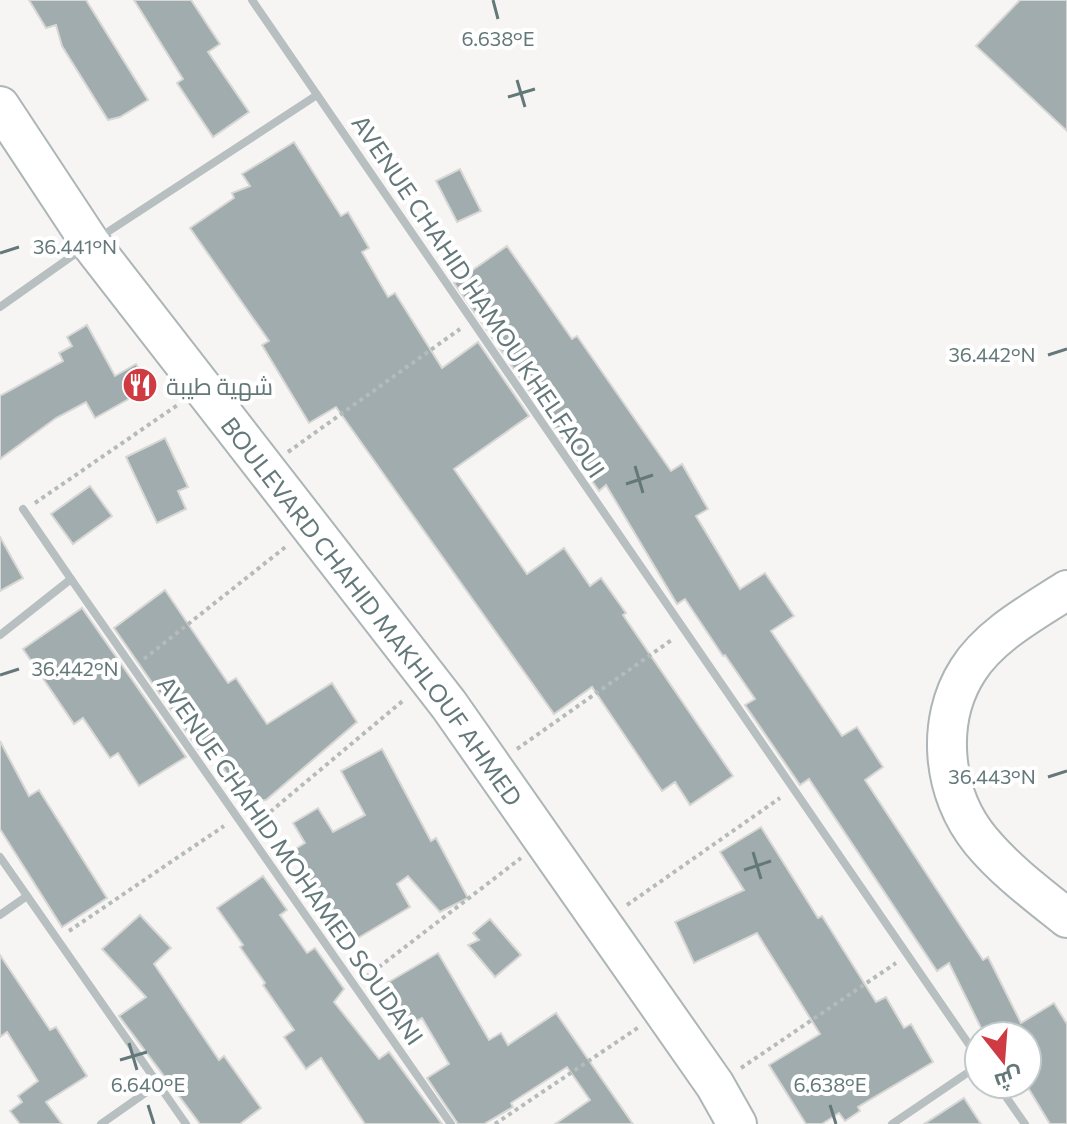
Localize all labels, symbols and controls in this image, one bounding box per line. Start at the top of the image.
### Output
text: 6.638°E [461,26,535,50]
street label: AVENUE CHAHID HAMOU KHELFAOUI [346,109,612,483]
text: 36.441°N [33,234,117,258]
text: 36.442°N [948,342,1036,366]
restaurant icon: شهية طيبة [121,366,159,404]
place label: شهية طيبة [166,371,273,401]
street label: BOULEVARD CHAHID MAKHLOUF AHMED [216,411,529,811]
text: 36.442°N [31,656,119,680]
street label: AVENUE CHAHID MOHAMED SOUDANI [152,670,430,1050]
text: 36.443°N [948,764,1036,788]
north arrow [963,1020,1043,1100]
text: ش [991,1062,1026,1097]
text: 6.640°E [111,1072,185,1096]
text: 6.638°E [793,1072,867,1096]

